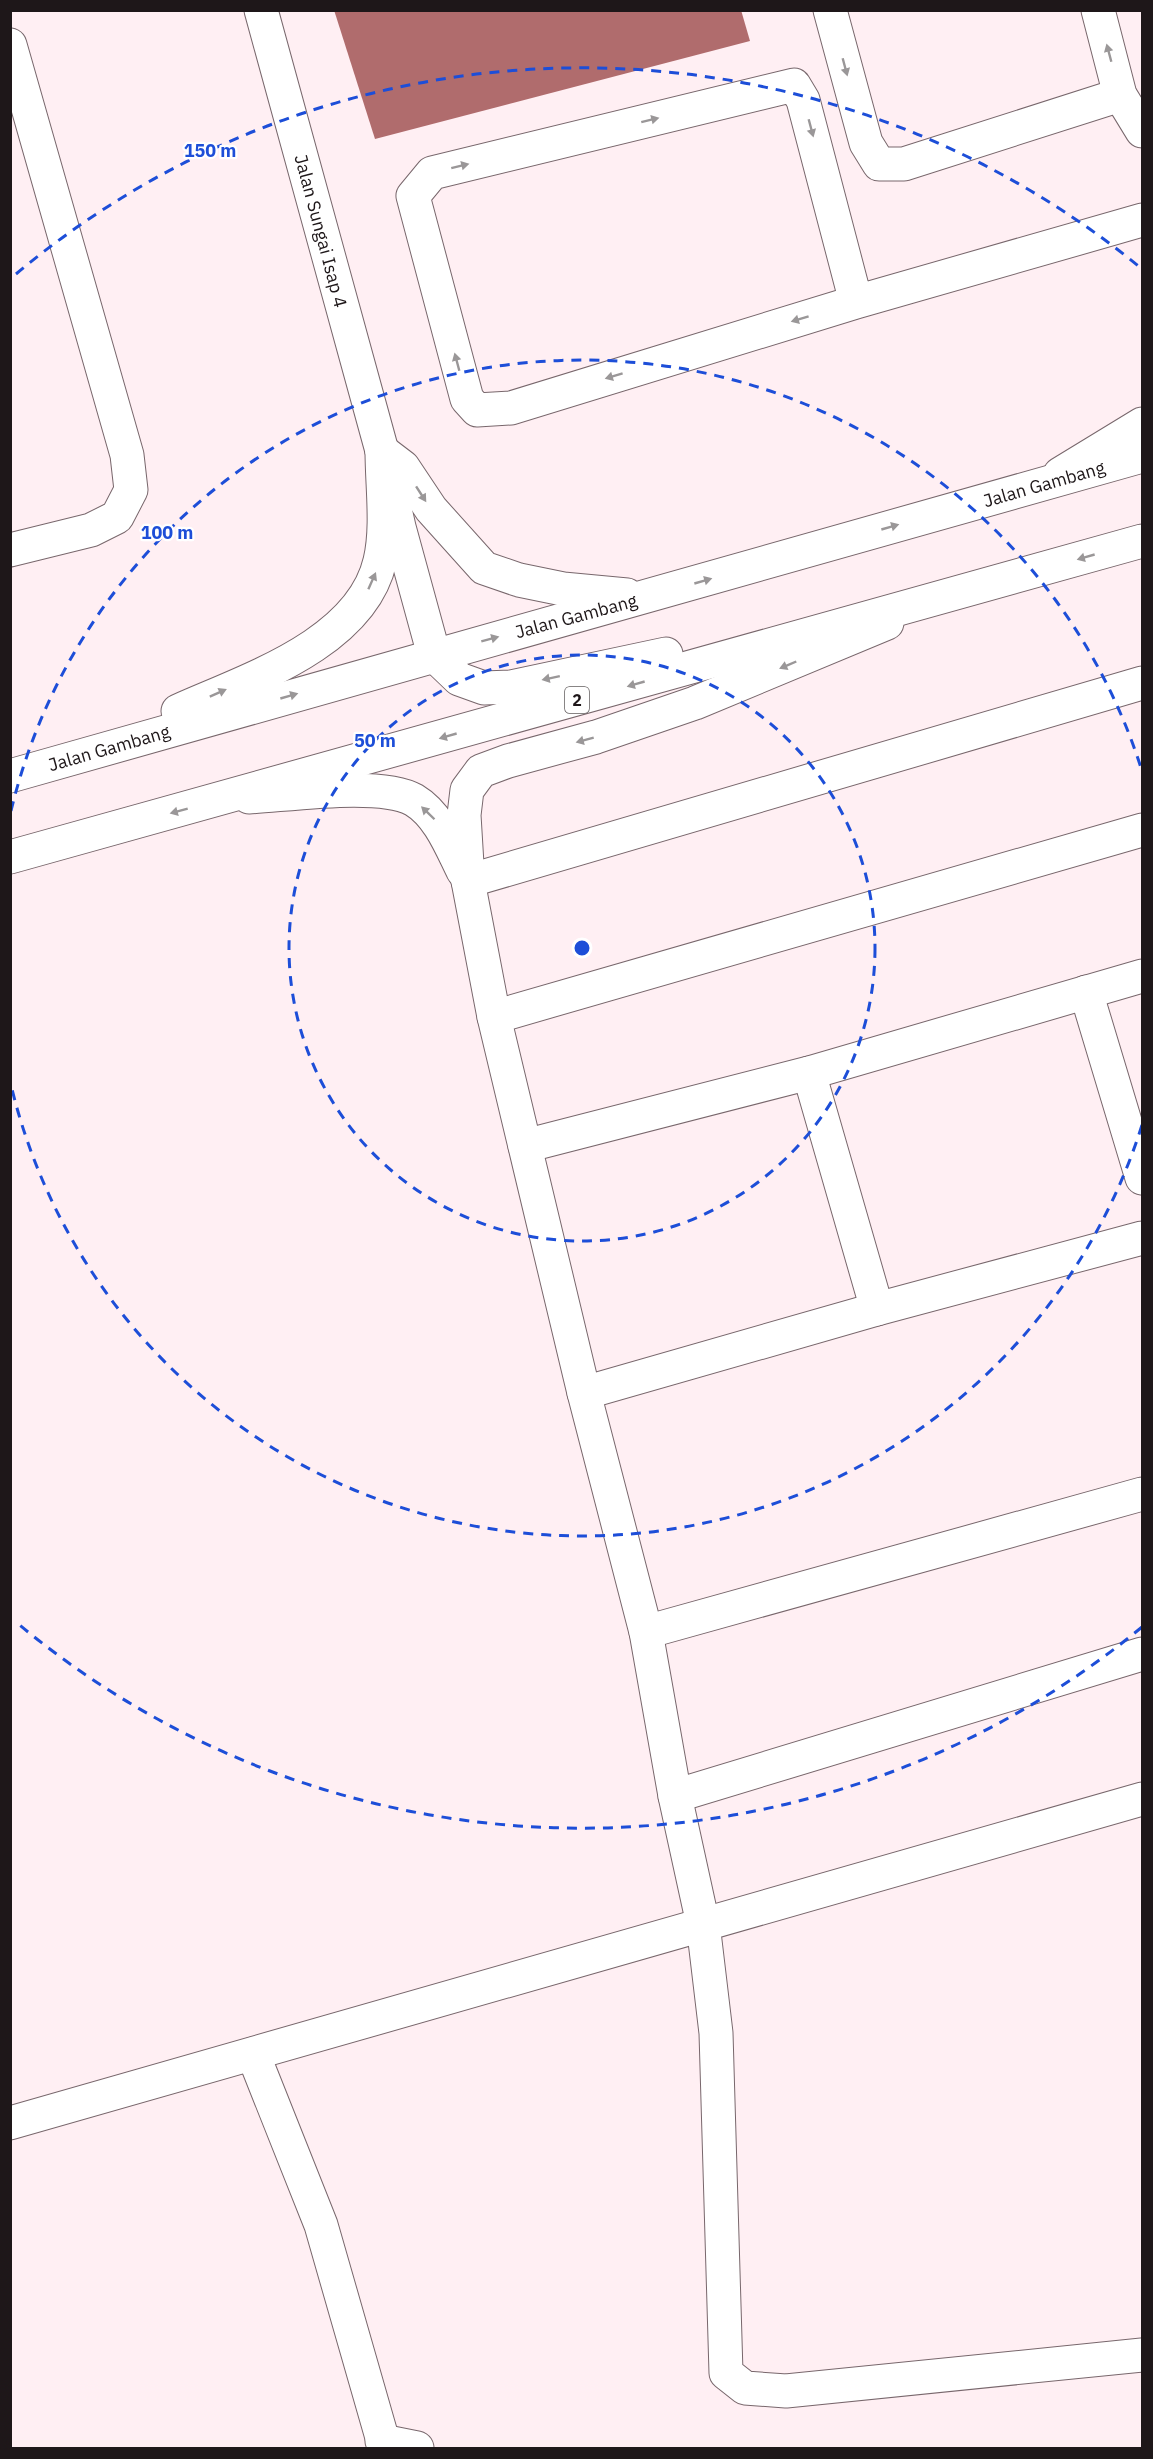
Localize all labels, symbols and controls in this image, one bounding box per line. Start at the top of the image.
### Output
one-way arrow [1104,44,1113,62]
one-way arrow [841,58,850,76]
one-way arrow [641,114,659,124]
one-way arrow [806,119,816,137]
text: 150 m [184,139,236,162]
street label: Jalan Sungai Isap 4 [290,152,353,310]
one-way arrow [451,161,470,170]
one-way arrow [791,315,809,324]
one-way arrow [451,353,461,371]
one-way arrow [605,372,623,382]
street label: Jalan Gambang [981,456,1108,512]
one-way arrow [415,485,426,502]
text: 100 m [141,521,193,544]
one-way arrow [881,522,899,532]
one-way arrow [1077,553,1095,563]
one-way arrow [367,571,377,589]
one-way arrow [694,575,712,585]
street label: Jalan Gambang [512,589,640,643]
one-way arrow [481,634,499,644]
one-way arrow [778,660,796,670]
one-way arrow [541,674,560,683]
one-way arrow [627,680,645,689]
road number: 2 [565,687,589,713]
one-way arrow [210,688,227,697]
one-way arrow [280,691,298,701]
street label: Jalan Gambang [46,720,173,776]
text: 50 m [354,729,396,752]
one-way arrow [439,732,457,741]
one-way arrow [576,736,594,745]
one-way arrow [170,807,188,816]
one-way arrow [421,807,435,821]
centre of rings [572,938,592,958]

